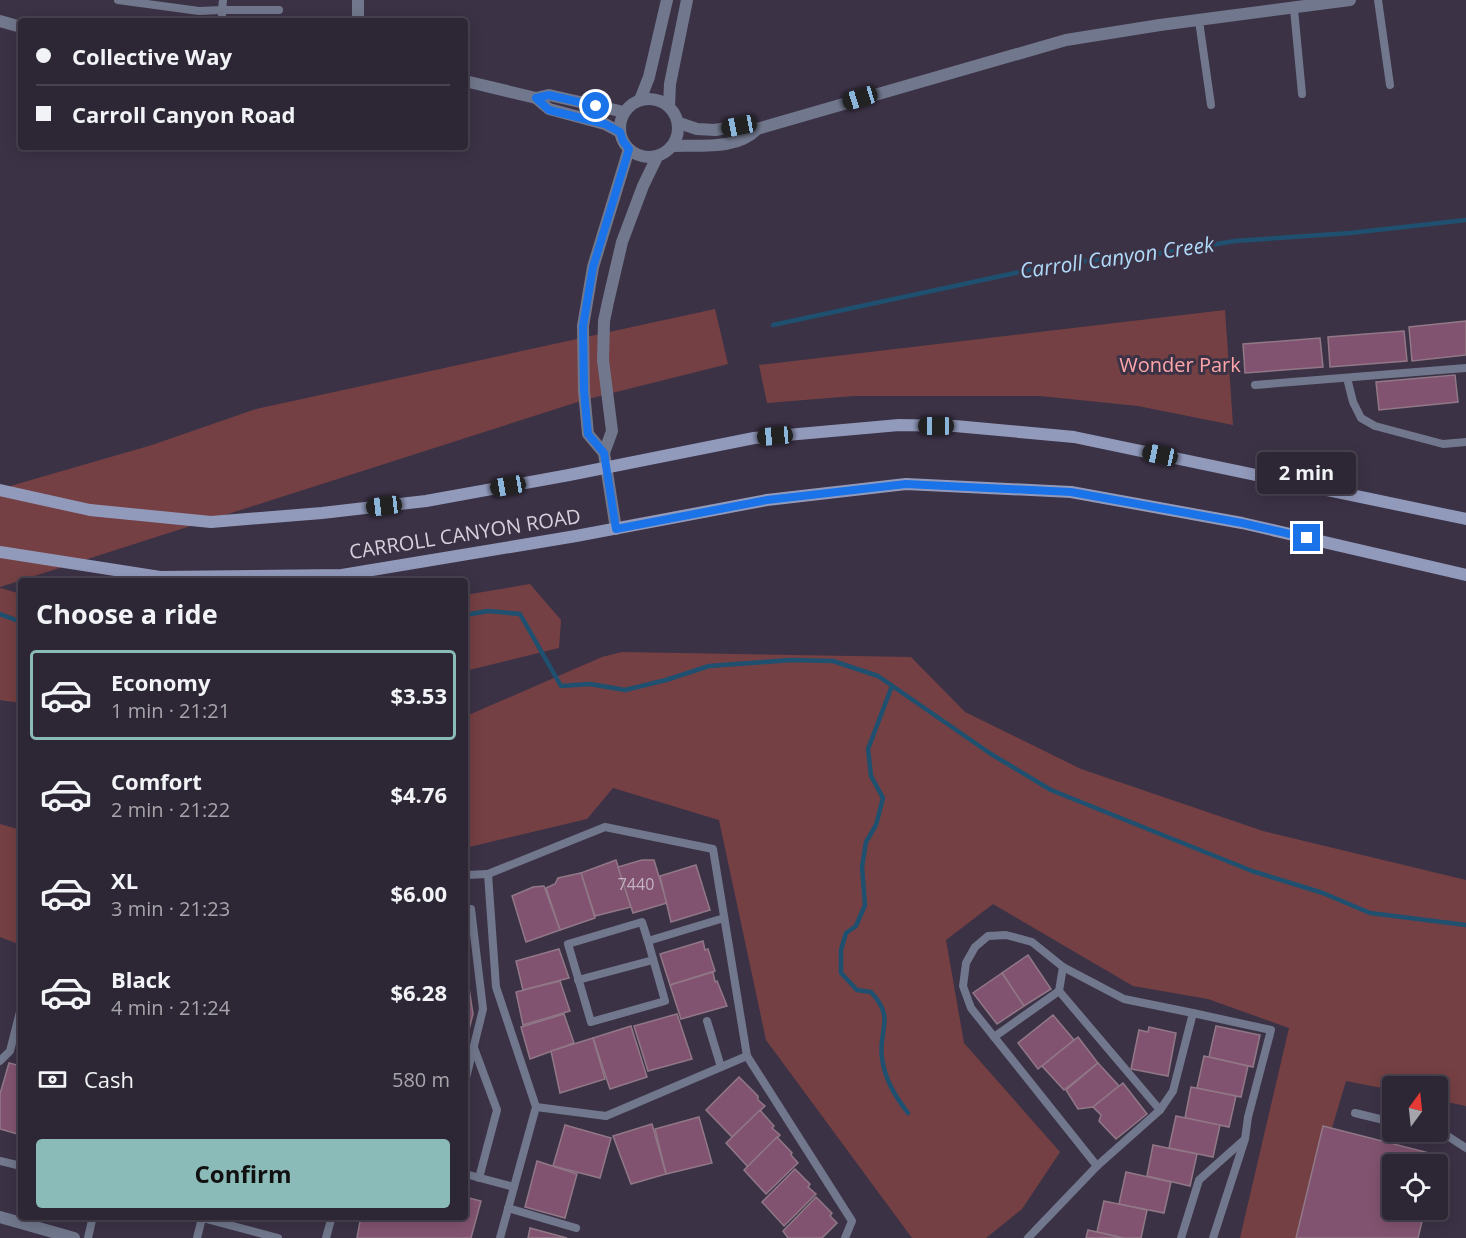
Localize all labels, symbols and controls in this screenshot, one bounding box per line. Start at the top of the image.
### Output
text: Collective Way [72,41,232,71]
car [840,84,880,112]
route start [582,92,609,119]
text: Carroll Canyon Road [72,99,295,129]
car [720,114,758,138]
water label: Carroll Canyon Creek [1018,229,1217,285]
park label: Wonder Park [1119,351,1241,378]
car [918,417,954,435]
car [756,425,794,447]
car [1141,442,1179,468]
callout: 2 min [1258,451,1356,493]
text: 2 min [1279,459,1334,486]
car [489,474,527,498]
car [365,495,403,517]
street label: CARROLL CANYON ROAD [347,502,583,565]
route end [1293,524,1320,551]
text: Choose a ride [36,595,218,632]
text: Economy [111,667,210,697]
icon: car [39,668,93,722]
text: $3.53 [390,680,447,710]
text: 1 min · 21:21 [111,697,230,724]
text: Comfort [111,766,202,796]
icon: car [39,767,93,821]
text: $4.76 [390,779,447,809]
text: 2 min · 21:22 [111,796,230,823]
text: XL [111,865,138,895]
icon: car [39,866,93,920]
house number: 7440 [618,873,654,895]
text: $6.00 [390,878,447,908]
text: 3 min · 21:23 [111,895,230,922]
text: Black [111,964,171,994]
icon: car [39,965,93,1019]
text: $6.28 [390,977,447,1007]
text: 4 min · 21:24 [111,994,230,1021]
icon: cash [36,1063,69,1096]
text: Cash [84,1064,134,1094]
text: 580 m [392,1066,450,1093]
north arrow [1382,1076,1448,1142]
map controls [1382,1076,1448,1220]
button: Confirm [36,1139,450,1208]
button: locate [1382,1154,1448,1220]

